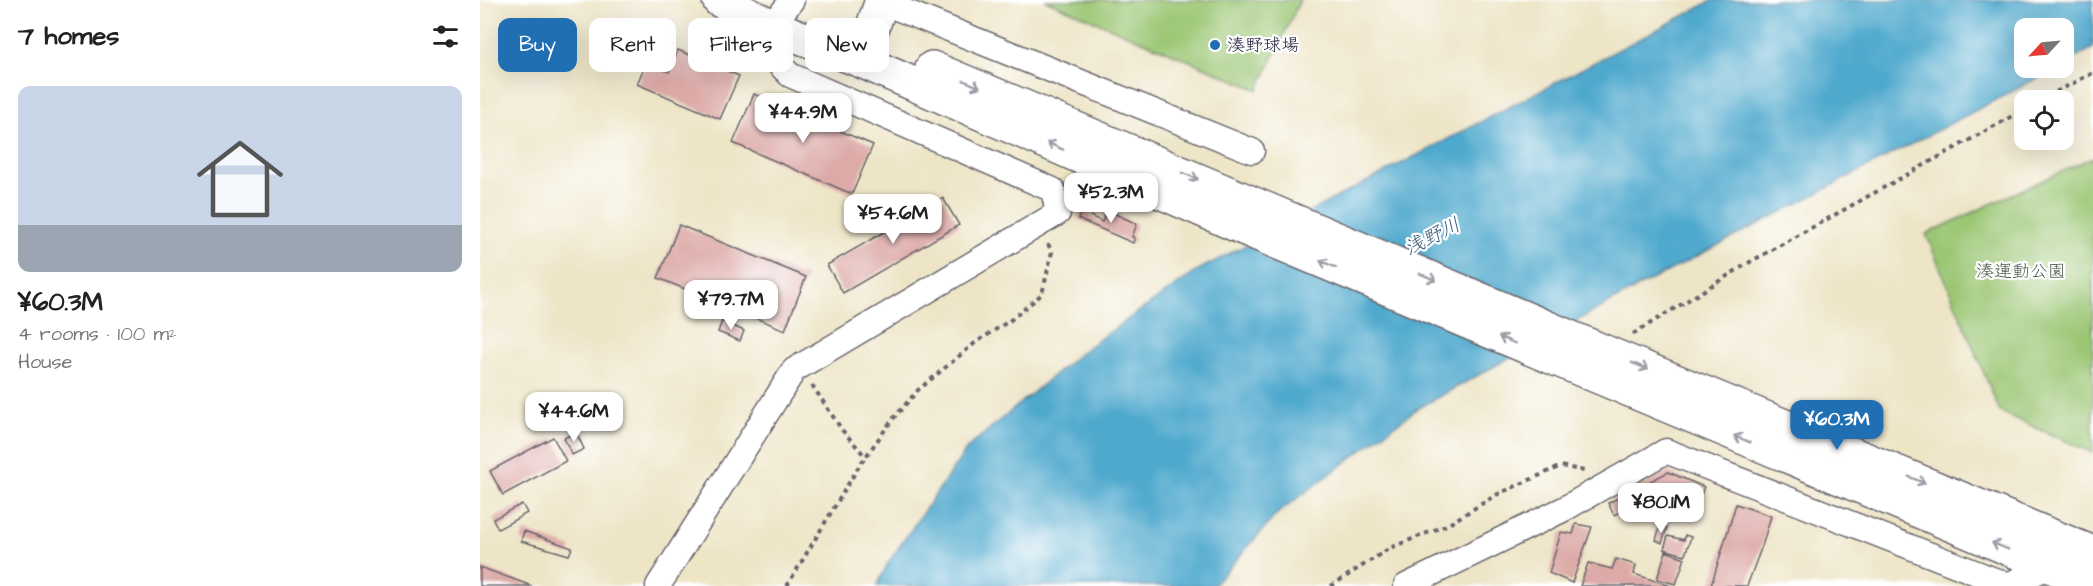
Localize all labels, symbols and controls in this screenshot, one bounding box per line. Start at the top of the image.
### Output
text: 7 homes [18,18,119,54]
chip: Buy [498,18,577,72]
chip: Rent [589,18,676,72]
chip: Filters [688,18,793,72]
chip: New [805,18,889,72]
north arrow [2014,18,2074,78]
map controls [2014,18,2074,150]
icon: filters [429,20,462,53]
place label: 湊野球場 [1227,33,1299,58]
marker: 湊野球場 [1208,38,1222,52]
one-way arrow [962,79,980,90]
button: locate [2014,90,2074,150]
pin: ¥44.9M [754,93,852,144]
text: ¥44.9M [769,98,837,126]
icon: home [186,125,294,233]
one-way arrow [1046,140,1064,151]
one-way arrow [1181,172,1199,183]
pin: ¥52.3M [1062,173,1160,224]
text: ¥52.3M [1078,178,1144,206]
pin: ¥54.6M [844,194,942,245]
text: ¥54.6M [858,199,928,227]
water label: 浅野川 [1399,211,1466,263]
one-way arrow [1319,258,1337,269]
park label: 湊運動公園 [1976,259,2066,284]
one-way arrow [1418,272,1436,283]
pin: ¥79.7M [682,280,780,331]
text: ¥60.3M [18,284,103,320]
text: ¥79.7M [698,285,764,313]
text: 4 rooms · 100 m² [18,320,176,348]
one-way arrow [1499,334,1517,346]
text: House [18,348,72,376]
one-way arrow [1630,361,1648,372]
pin: ¥44.6M [525,392,623,443]
text: ¥44.6M [539,397,609,425]
pin: ¥60.3M [1788,400,1886,451]
text: ¥60.3M [1804,405,1870,433]
one-way arrow [1734,433,1752,444]
one-way arrow [1907,475,1926,486]
pin: ¥80.1M [1612,483,1710,534]
text: ¥80.1M [1632,488,1690,516]
one-way arrow [1991,540,2010,551]

